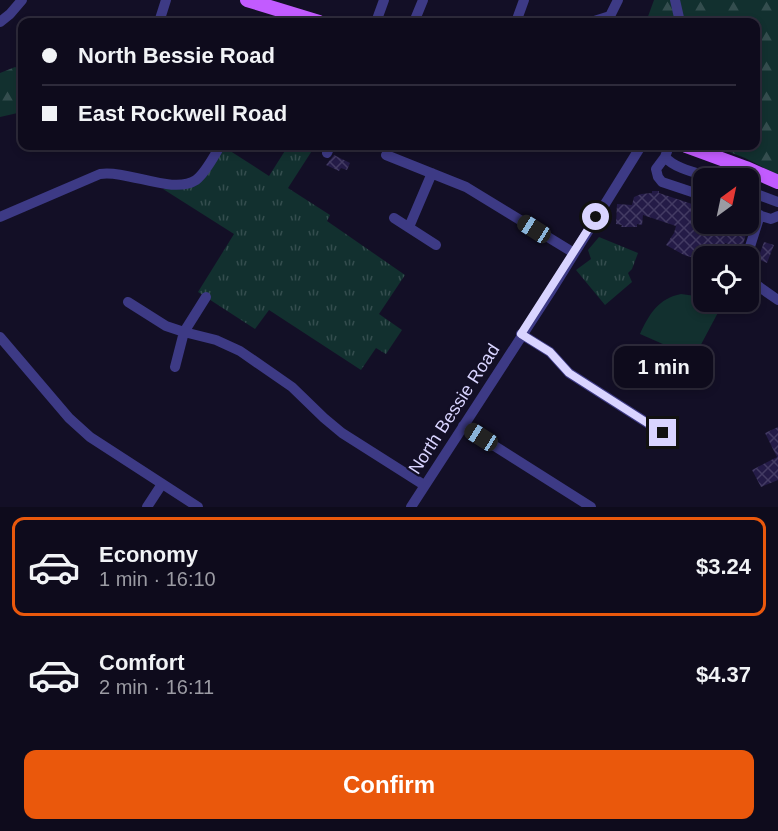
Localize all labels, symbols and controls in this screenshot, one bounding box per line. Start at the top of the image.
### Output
text: North Bessie Road [78,43,275,68]
text: East Rockwell Road [78,101,287,126]
north arrow [693,168,759,234]
map controls [693,168,759,312]
route start [582,203,609,230]
car [514,212,554,246]
button: locate [693,246,759,312]
street label: North Bessie Road [404,340,504,478]
callout: 1 min [614,346,712,388]
text: 1 min [637,356,690,378]
route end [649,419,676,446]
car [461,420,501,454]
icon: car [27,540,81,594]
text: Economy [99,542,198,567]
text: $3.24 [696,554,751,579]
text: 1 min · 16:10 [99,568,216,590]
icon: car [27,648,81,702]
text: Comfort [99,650,185,675]
text: $4.37 [696,662,751,687]
text: 2 min · 16:11 [99,676,214,698]
button: Confirm [24,750,754,819]

